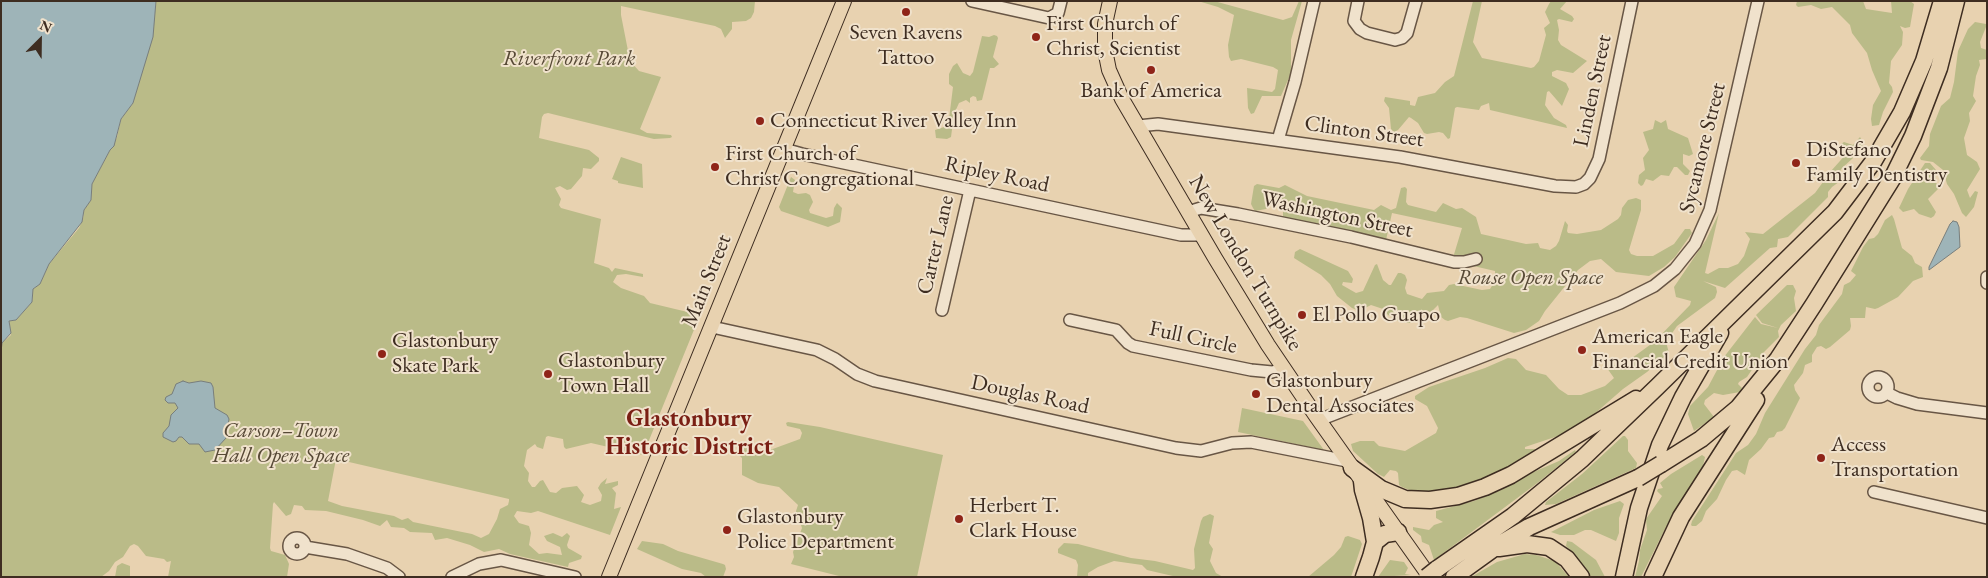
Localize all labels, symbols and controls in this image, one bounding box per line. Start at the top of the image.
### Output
marker: Seven Ravens Tattoo [900,6,912,18]
place label: First Church of Christ, Scientist [1046,11,1180,62]
north arrow [15,15,65,65]
text: N [37,16,55,37]
place label: Seven Ravens Tattoo [850,20,962,72]
marker: First Church of Christ, Scientist [1030,31,1042,43]
street label: Linden Street [1568,33,1618,149]
park label: Riverfront Park [503,46,635,72]
marker: Bank of America [1145,64,1157,76]
place label: Bank of America [1080,78,1222,104]
street label: Sycamore Street [1674,80,1732,216]
place label: Connecticut River Valley Inn [770,108,1017,134]
street label: Clinton Street [1303,111,1425,153]
marker: Connecticut River Valley Inn [754,115,766,127]
place label: DiStefano Family Dentistry [1806,137,1947,188]
place label: First Church of Christ Congregational [725,141,914,192]
street label: Ripley Road [942,151,1052,199]
marker: DiStefano Family Dentistry [1790,157,1802,169]
marker: First Church of Christ Congregational [709,161,721,173]
street label: New London Turnpike [1182,171,1308,355]
street label: Washington Street [1259,186,1415,244]
street label: Carter Lane [912,193,960,297]
street label: Main Street [676,231,738,331]
park label: Rouse Open Space [1457,265,1603,291]
place label: El Pollo Guapo [1312,302,1440,328]
marker: El Pollo Guapo [1296,309,1308,321]
street label: Full Circle [1147,316,1239,360]
place label: American Eagle Financial Credit Union [1592,324,1788,376]
place label: Glastonbury Skate Park [392,328,499,380]
marker: American Eagle Financial Credit Union [1576,344,1588,356]
marker: Glastonbury Skate Park [376,348,388,360]
place label: Glastonbury Town Hall [558,348,665,400]
marker: Glastonbury Town Hall [542,368,554,380]
place label: Glastonbury Dental Associates [1266,368,1414,420]
street label: Douglas Road [968,370,1092,420]
marker: Glastonbury Dental Associates [1250,388,1262,400]
district label: Glastonbury Historic District [605,405,773,461]
park label: Carson–Town Hall Open Space [213,418,349,470]
place label: Access Transportation [1831,432,1959,484]
marker: Access Transportation [1815,452,1827,464]
place label: Herbert T. Clark House [969,493,1077,544]
place label: Glastonbury Police Department [737,504,894,556]
marker: Herbert T. Clark House [953,513,965,525]
marker: Glastonbury Police Department [721,524,733,536]

